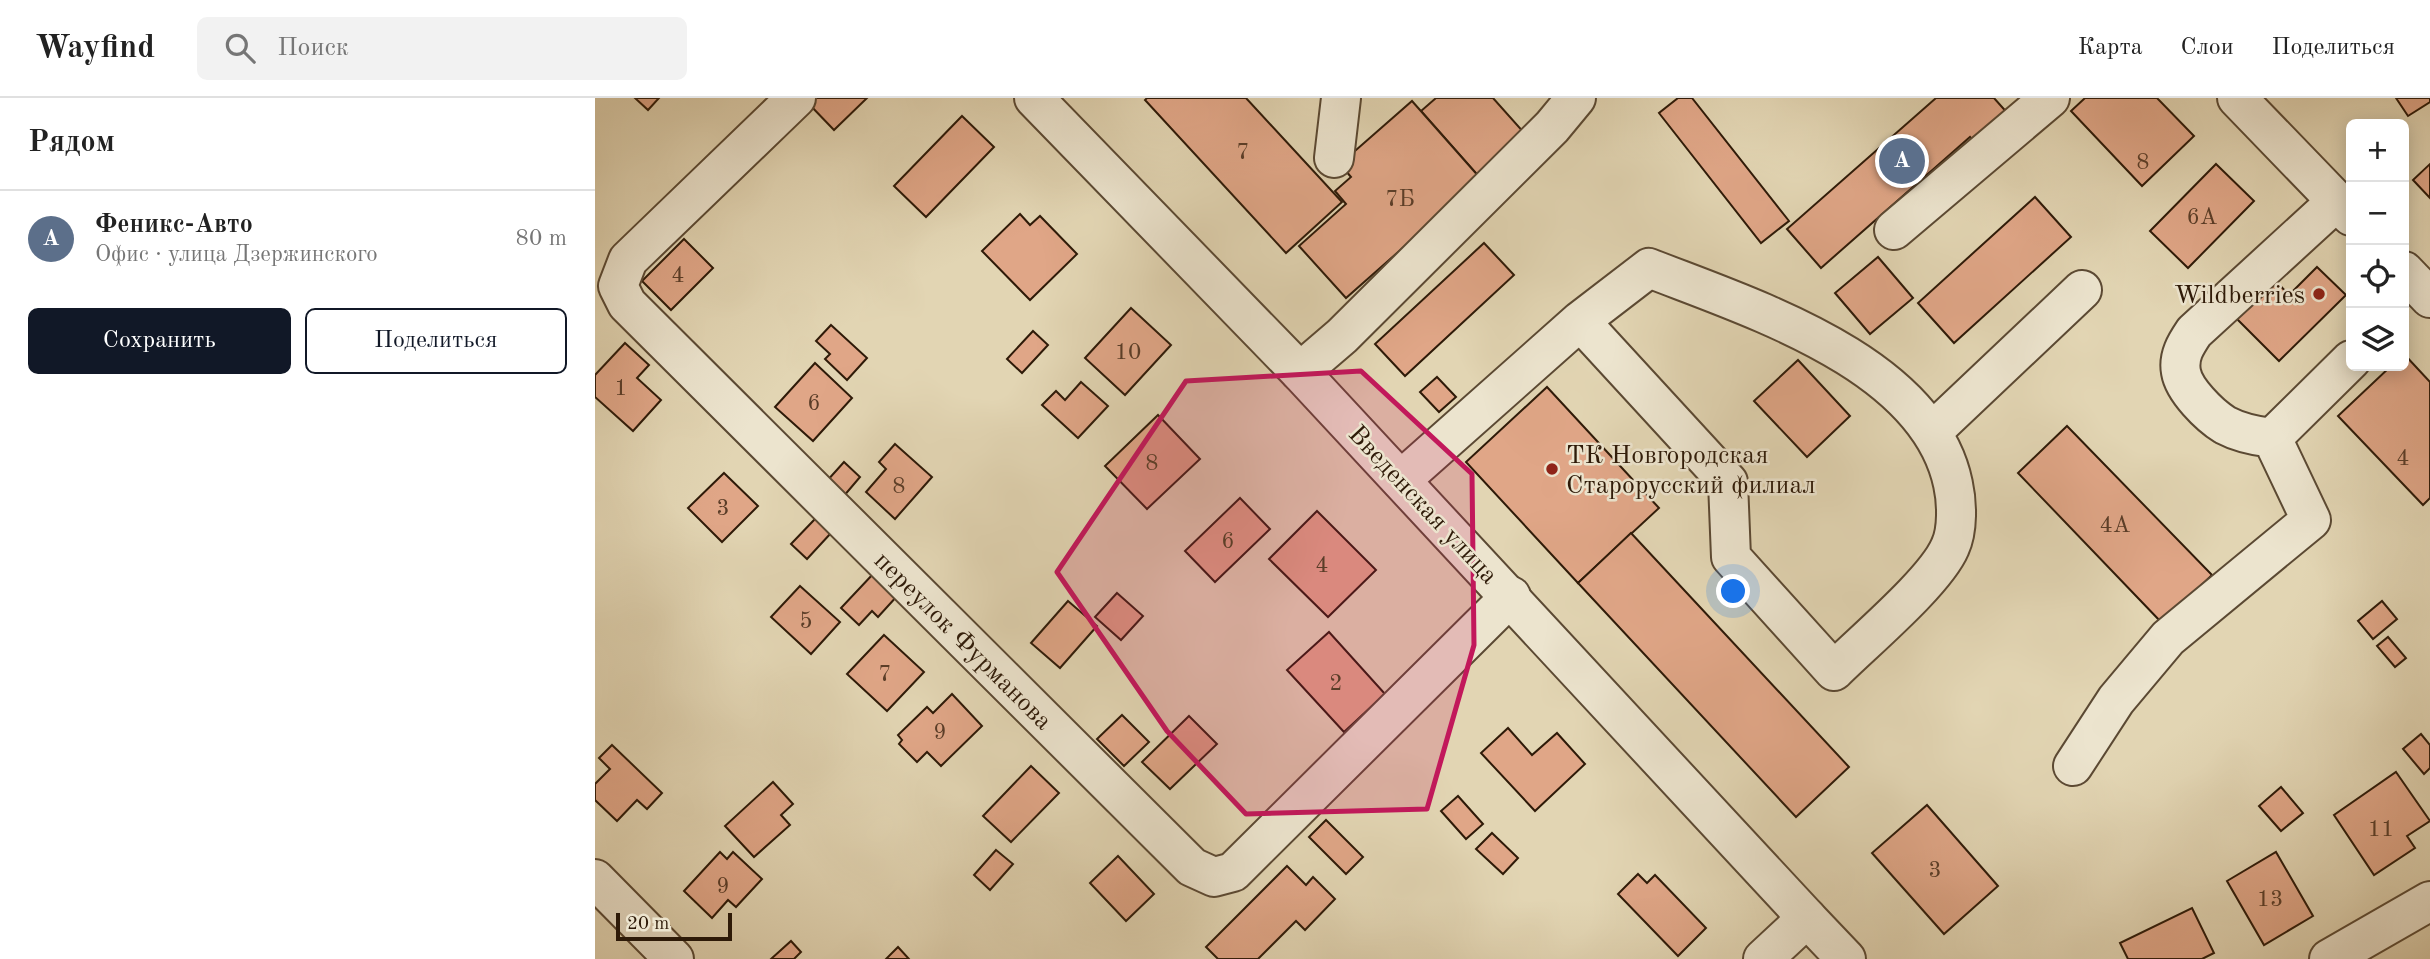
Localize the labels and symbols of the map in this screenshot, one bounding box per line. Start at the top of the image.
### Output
pin: A [1879,135,1925,187]
house number: 7 [1236,141,1250,164]
house number: 8 [2136,151,2150,174]
house number: 7Б [1385,188,1415,211]
house number: 6А [2187,206,2218,229]
house number: 4 [671,264,685,287]
place label: Wildberries [2174,283,2305,309]
marker: Wildberries [2311,286,2327,302]
house number: 10 [1115,341,1141,364]
house number: 1 [614,377,628,400]
house number: 6 [807,392,821,415]
street label: Введенская улица [1343,421,1502,590]
place label: ТК Новгородская Старорусский филиал [1566,443,1816,499]
house number: 4 [2396,447,2410,470]
house number: 8 [1145,452,1159,475]
marker: ТК Новгородская Старорусский филиал [1544,461,1560,477]
house number: 8 [892,475,906,498]
house number: 3 [716,497,730,520]
house number: 4А [2100,514,2131,537]
house number: 6 [1221,530,1235,553]
street label: переулок Фурманова [869,547,1057,735]
house number: 4 [1315,554,1329,577]
your location [1716,574,1750,608]
house number: 5 [799,610,813,633]
house number: 7 [878,663,892,686]
house number: 2 [1329,672,1343,695]
house number: 9 [933,721,947,744]
house number: 11 [2368,818,2394,841]
house number: 3 [1928,859,1942,882]
house number: 9 [716,875,730,898]
house number: 13 [2257,888,2283,911]
scale bar [616,910,731,942]

